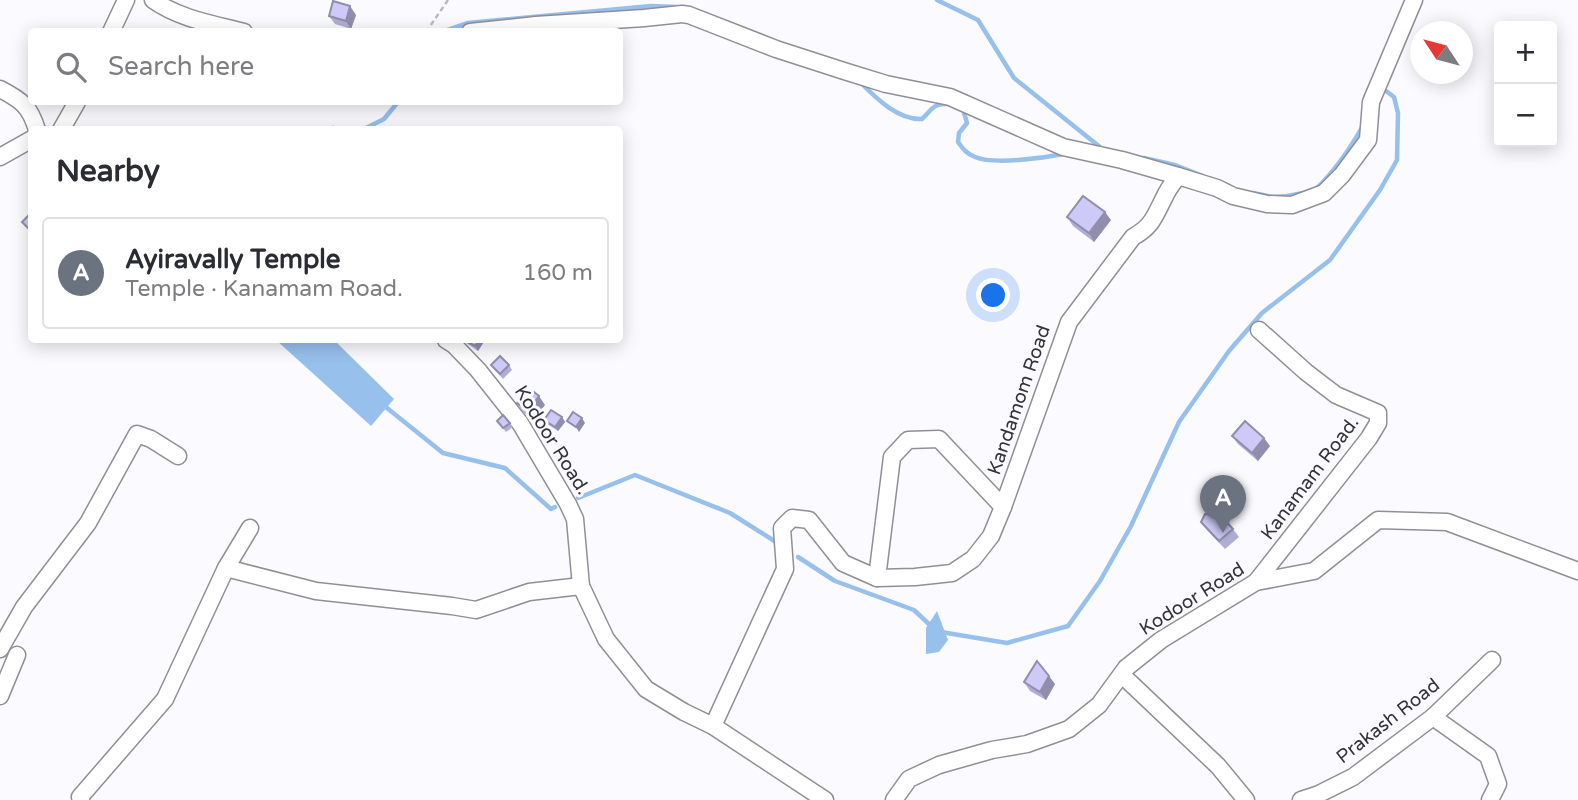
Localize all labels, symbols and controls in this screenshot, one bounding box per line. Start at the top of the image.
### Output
north arrow [1410,21,1473,84]
map controls [1494,21,1557,147]
button: + [1494,21,1557,84]
search box [28,28,623,105]
icon: search [52,48,90,86]
text: Search here [108,51,254,82]
button: − [1494,84,1557,147]
text: Nearby [56,153,160,190]
text: Ayiravally Temple [125,244,341,275]
text: A [72,259,90,287]
text: 160 m [523,259,593,287]
text: Temple · Kanamam Road. [125,275,403,303]
your location [976,278,1010,312]
street label: Kandamom Road [983,322,1055,478]
street label: Kodoor Road. [510,381,594,499]
street label: Kanamam Road. [1256,412,1364,544]
pin: A [1200,475,1246,533]
street label: Kodoor Road [1136,558,1248,640]
street label: Prakash Road [1332,674,1444,768]

